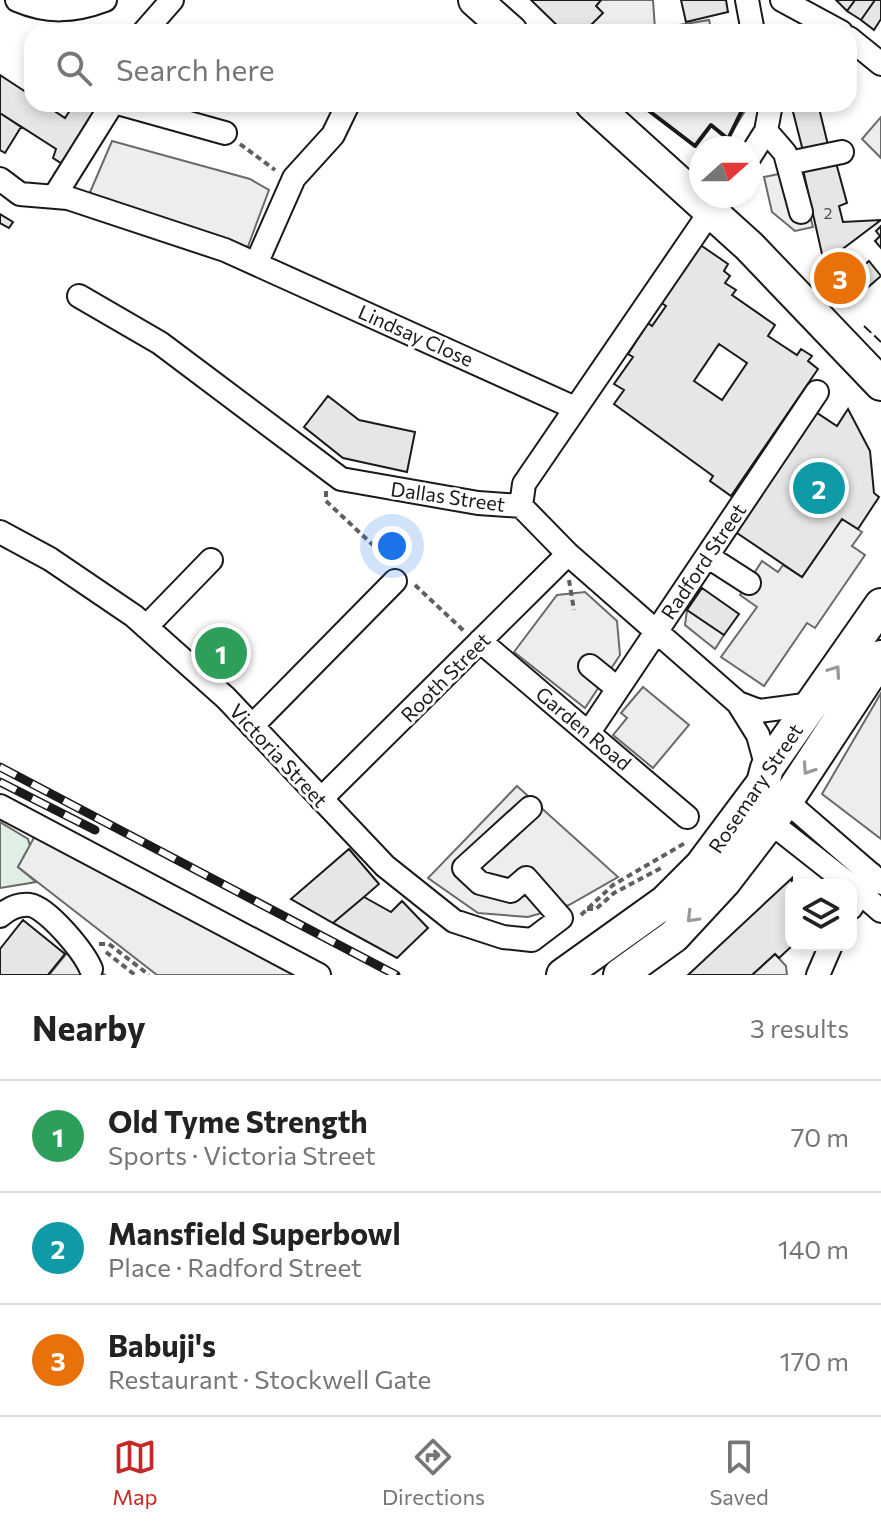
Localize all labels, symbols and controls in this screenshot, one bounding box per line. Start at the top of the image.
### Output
search box [24,24,857,112]
icon: search [52,46,96,90]
text: Search here [116,50,275,87]
north arrow [689,136,761,208]
house number: 2 [824,203,833,222]
pin: 3 [814,248,866,308]
street label: Lindsay Close [355,299,477,371]
pin: 2 [793,458,845,518]
street label: Dallas Street [389,476,507,516]
street label: Radford Street [656,499,750,623]
your location [372,526,412,566]
pin: 1 [195,623,247,683]
street label: Rooth Street [395,627,495,727]
one-way arrow [825,666,840,680]
street label: Garden Road [532,681,636,775]
street label: Victoria Street [225,698,333,812]
street label: Rosemary Street [703,719,807,857]
one-way arrow [802,761,817,775]
map controls [785,879,857,951]
button: layers [785,879,857,951]
one-way arrow [687,908,701,922]
text: Nearby [32,1006,146,1048]
text: 3 results [750,1012,849,1043]
text: Old Tyme Strength [108,1102,368,1139]
text: 1 [52,1121,64,1152]
text: 70 m [791,1121,849,1152]
text: Sports · Victoria Street [108,1139,376,1170]
text: Mansfield Superbowl [108,1214,401,1251]
text: 2 [51,1233,65,1264]
text: 140 m [778,1233,849,1264]
text: Place · Radford Street [108,1251,362,1282]
text: Babuji's [108,1326,216,1363]
text: 3 [50,1345,66,1376]
text: 170 m [780,1345,849,1376]
text: Restaurant · Stockwell Gate [108,1363,431,1394]
tab: Map [112,1435,158,1510]
tab: Directions [382,1435,485,1510]
tab: Saved [709,1435,769,1510]

